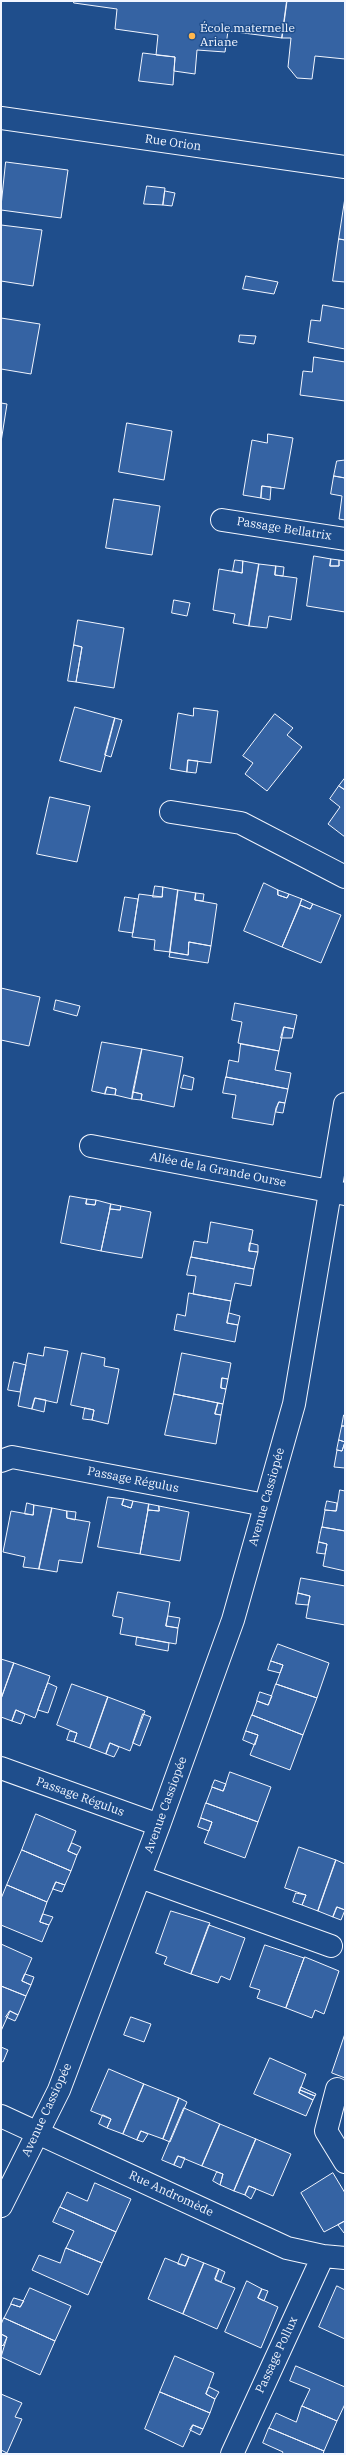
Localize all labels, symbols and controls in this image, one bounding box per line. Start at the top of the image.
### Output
place label: École maternelle Ariane [200,22,295,50]
marker: École maternelle Ariane [187,31,197,41]
street label: Rue Orion [144,132,202,154]
street label: Passage Bellatrix [236,514,332,544]
street label: Allée de la Grande Ourse [149,1150,287,1190]
street label: Avenue Cassiopée [246,1446,288,1548]
street label: Passage Régulus [86,1464,180,1496]
street label: Avenue Cassiopée [142,1755,190,1855]
street label: Passage Régulus [34,1774,126,1820]
street label: Avenue Cassiopée [19,2061,75,2159]
street label: Rue Andromède [126,2168,216,2220]
street label: Passage Pollux [253,2314,301,2396]

